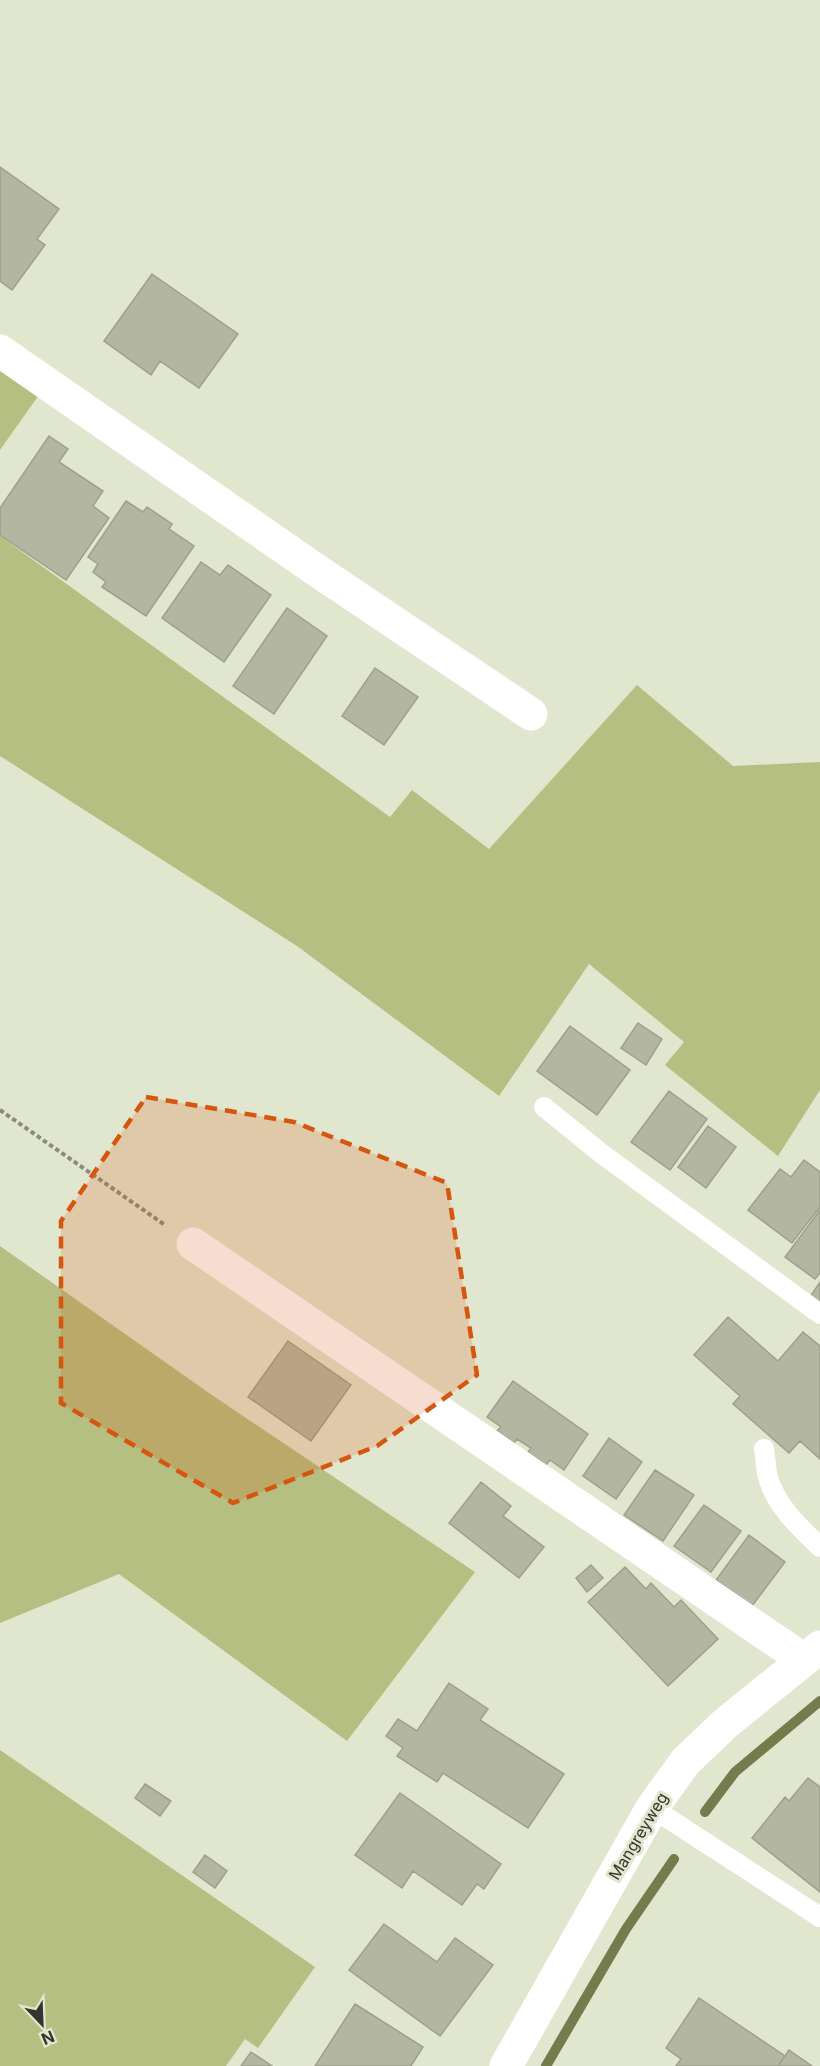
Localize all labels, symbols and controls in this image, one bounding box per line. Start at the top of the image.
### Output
street label: Mangreyweg [604,1789,672,1883]
north arrow [12,1994,72,2054]
text: N [38,2026,57,2049]

